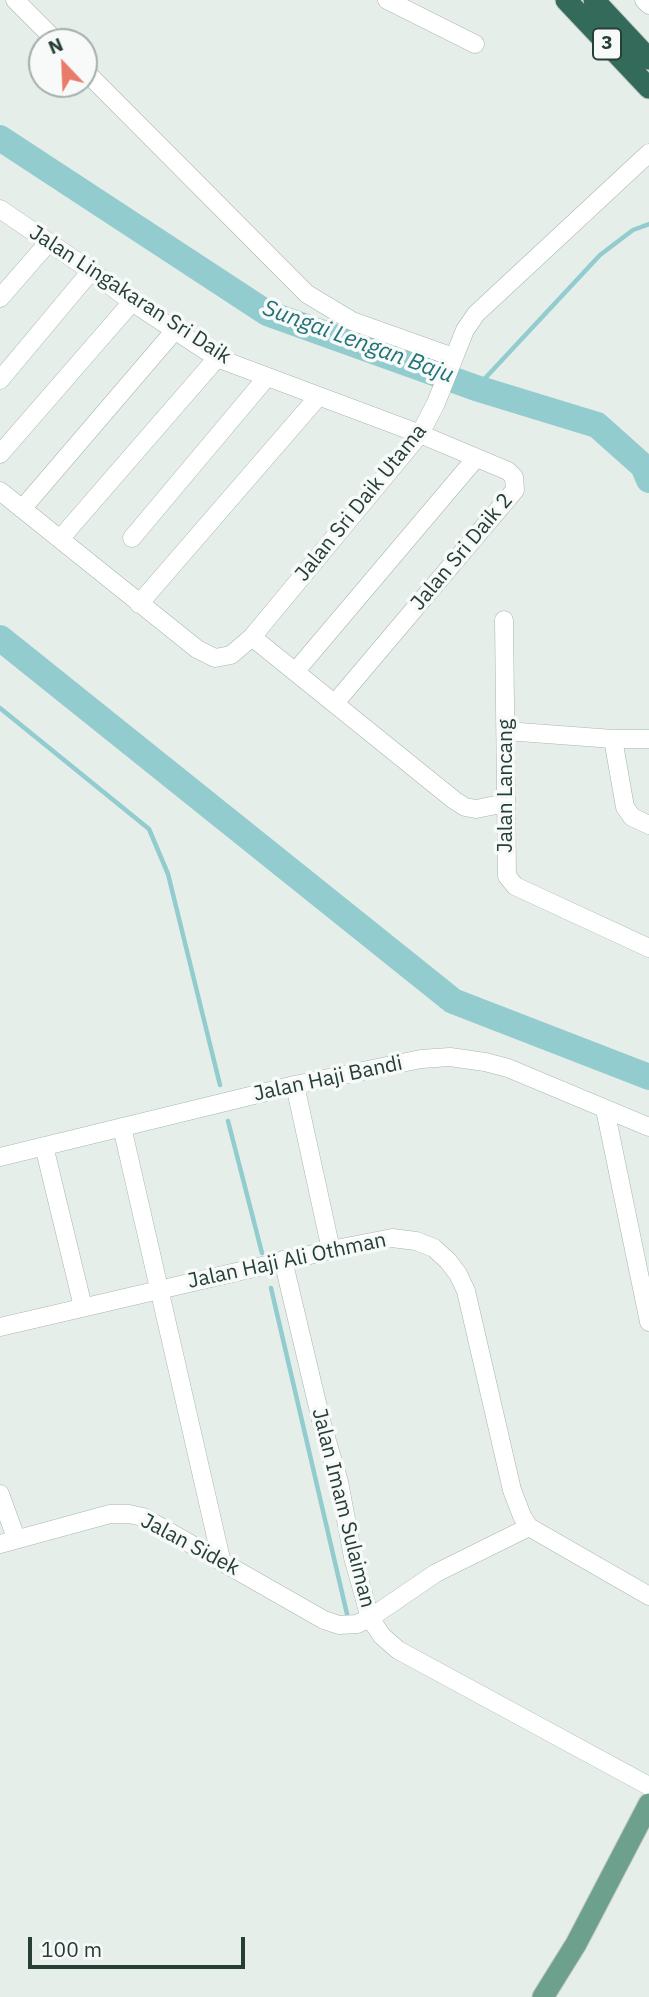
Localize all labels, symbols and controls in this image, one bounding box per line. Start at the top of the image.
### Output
north arrow [28,28,98,98]
road number: 3 [593,28,621,60]
text: N [45,32,67,59]
street label: Jalan Lingakaran Sri Daik [24,220,236,370]
water label: Sungai Lengan Baju [259,295,457,389]
street label: Jalan Sri Daik Utama [290,419,432,587]
street label: Jalan Sri Daik 2 [406,488,518,616]
street label: Jalan Lancang [493,719,519,853]
street label: Jalan Haji Bandi [251,1051,405,1107]
street label: Jalan Haji Ali Othman [185,1228,389,1294]
street label: Jalan Imam Sulaiman [306,1406,380,1610]
street label: Jalan Sidek [136,1509,244,1581]
scale bar [32,1924,248,1968]
text: 100 m [41,1935,102,1963]

